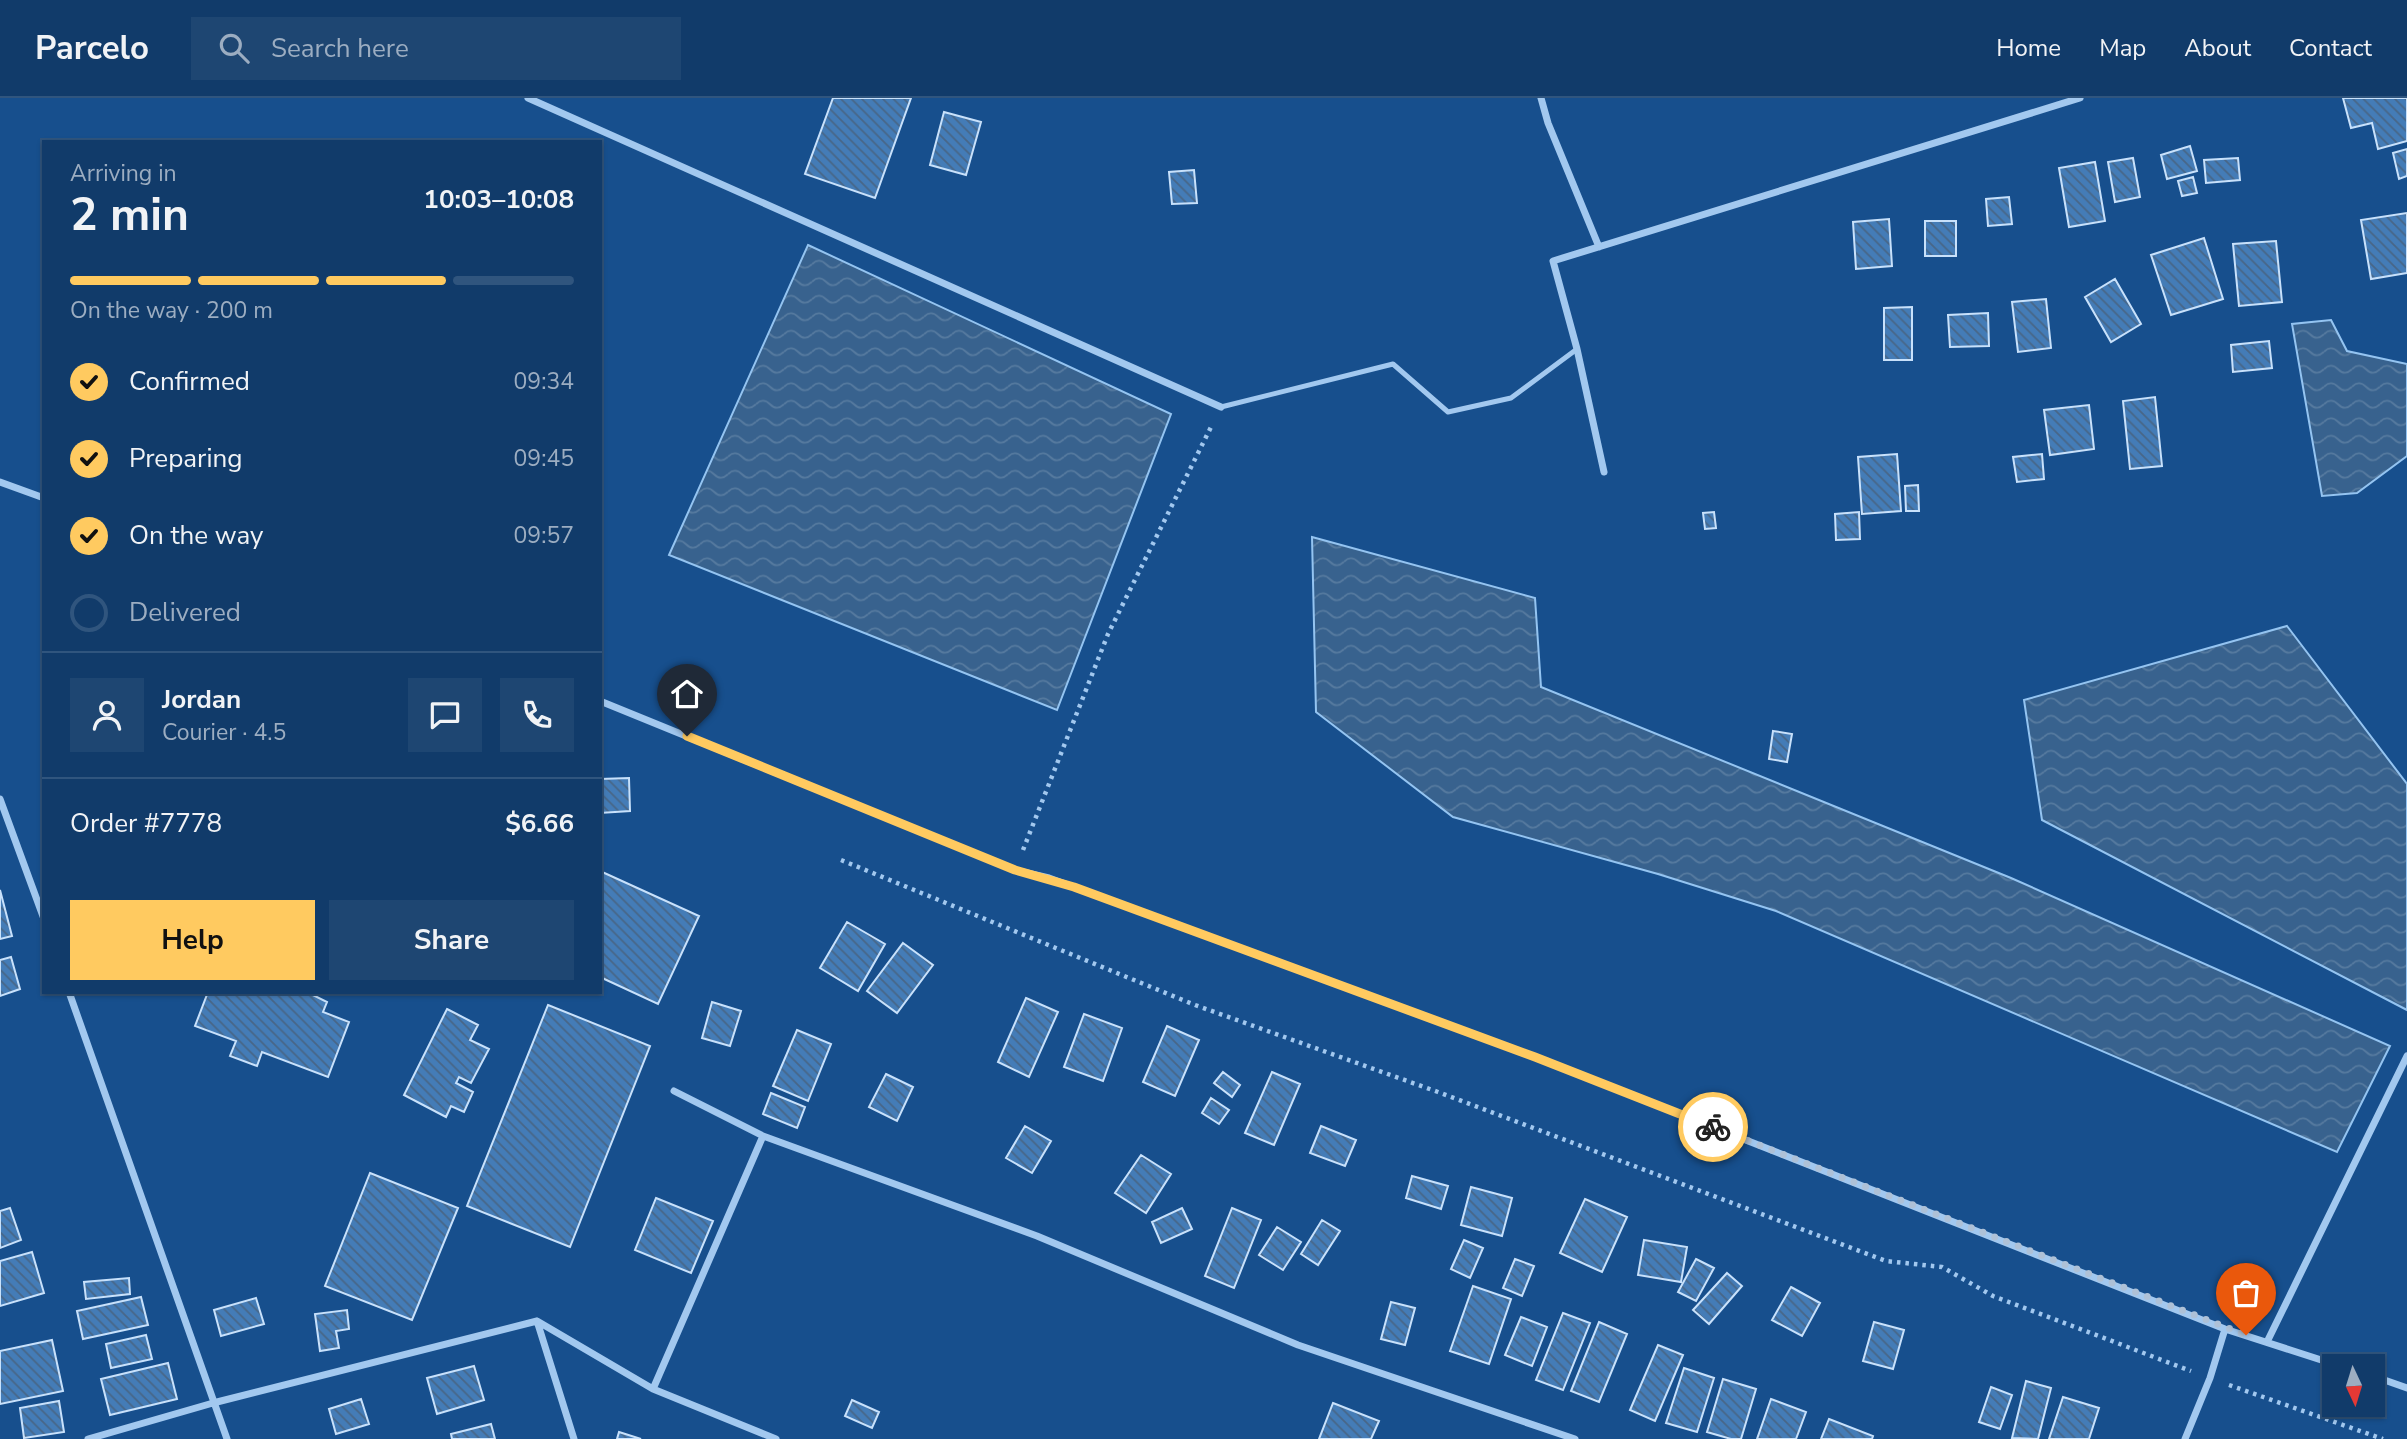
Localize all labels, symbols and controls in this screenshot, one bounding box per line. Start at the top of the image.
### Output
search box [191,17,681,80]
text: Parcelo [35,26,149,71]
icon: search [215,29,253,67]
text: Search here [271,31,409,66]
text: Home [1996,32,2061,64]
text: Map [2099,32,2146,64]
text: About [2184,32,2251,64]
text: Contact [2289,32,2372,64]
text: Arriving in [70,158,177,189]
text: 10:03–10:08 [423,182,574,217]
text: 2 min [70,183,189,246]
text: On the way · 200 m [70,295,273,326]
icon: check [70,363,108,401]
text: Confirmed [129,364,250,399]
text: 09:34 [514,366,574,397]
icon: check [70,440,108,478]
text: Preparing [129,441,242,476]
text: 09:45 [514,443,574,474]
icon: check [70,517,108,555]
text: On the way [129,518,263,553]
text: 09:57 [514,520,574,551]
text: Delivered [129,595,241,630]
pin [657,664,717,736]
icon: home [668,675,706,713]
button: person [70,678,144,752]
button: chat [408,678,482,752]
button: phone [500,678,574,752]
text: Jordan [162,682,241,717]
text: Courier · 4.5 [162,717,286,748]
text: Order #7778 [70,806,222,841]
text: $6.66 [505,806,574,841]
button: Help [70,900,315,980]
button: Share [329,900,574,980]
courier [1678,1092,1748,1162]
icon: bike [1694,1108,1732,1146]
pin [2216,1263,2276,1335]
icon: bag [2227,1274,2265,1312]
north arrow [2322,1354,2385,1418]
map controls [2322,1354,2385,1417]

